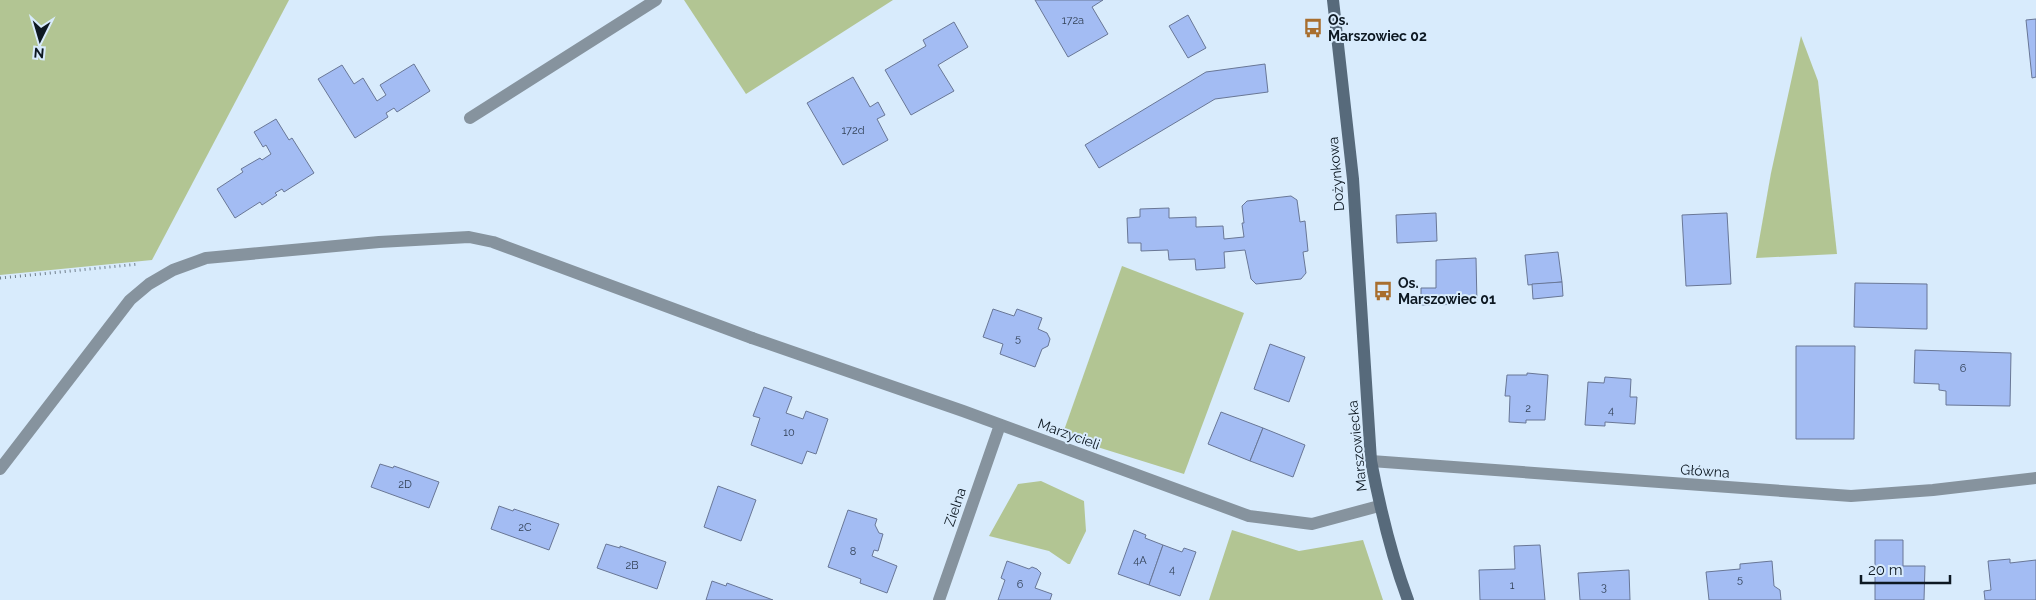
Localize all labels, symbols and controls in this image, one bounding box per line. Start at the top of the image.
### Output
place label: Os. Marszowiec 02 [1328,12,1427,44]
house number: 172a [1062,14,1084,27]
north arrow [15,15,65,65]
bus stop icon: Os. Marszowiec 02 [1302,17,1324,39]
text: N [33,45,45,61]
house number: 172d [841,124,865,137]
street label: Dożynkowa [1325,136,1347,212]
place label: Os. Marszowiec 01 [1398,275,1496,307]
bus stop icon: Os. Marszowiec 01 [1372,280,1394,302]
house number: 5 [1015,332,1021,345]
house number: 6 [1960,362,1967,375]
street label: Marszowiecka [1344,400,1370,492]
house number: 2 [1525,402,1531,415]
house number: 4 [1608,404,1614,417]
street label: Marzycieli [1036,415,1102,453]
house number: 10 [783,426,795,439]
street label: Główna [1680,461,1730,481]
house number: 2D [398,478,412,491]
street label: Zielna [941,486,969,528]
house number: 2C [518,521,532,534]
house number: 8 [850,545,856,558]
scale bar [1861,552,1950,584]
house number: 4A [1133,554,1147,567]
house number: 2B [625,559,639,572]
text: 20 m [1868,561,1903,579]
house number: 4 [1169,563,1175,576]
house number: 5 [1737,573,1743,586]
house number: 6 [1017,578,1024,591]
house number: 1 [1510,579,1515,592]
house number: 3 [1601,581,1607,594]

